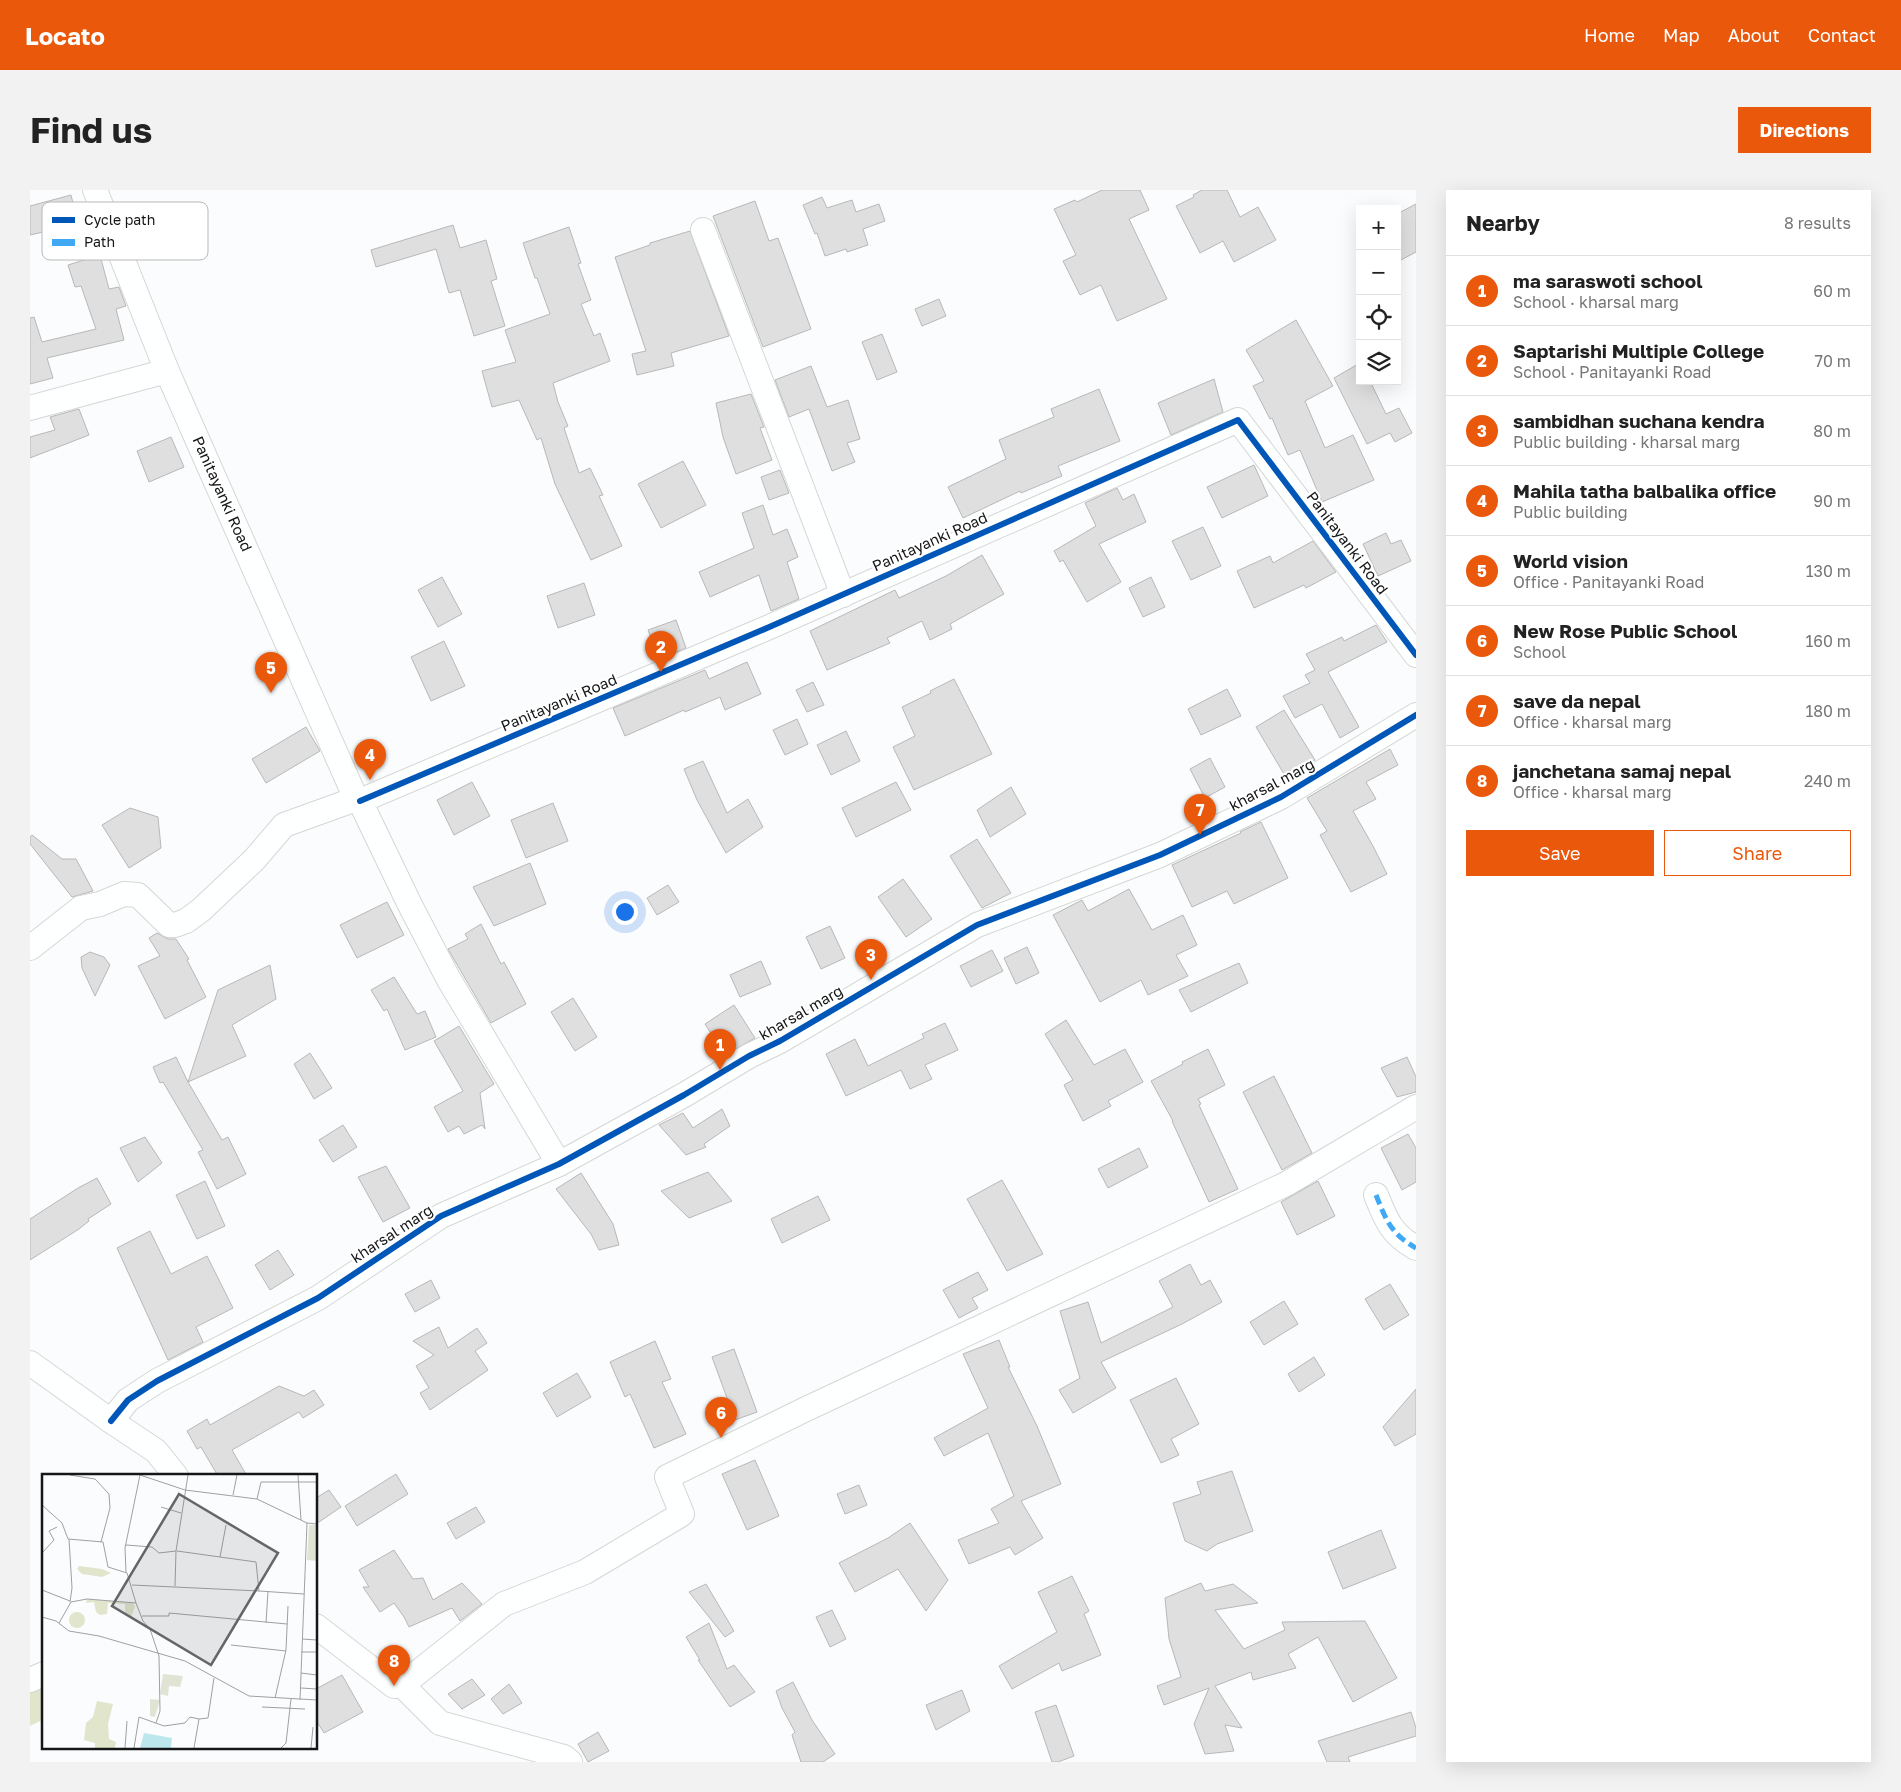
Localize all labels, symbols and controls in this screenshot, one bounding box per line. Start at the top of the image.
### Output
text: Locato [25,21,105,50]
text: Home [1584,24,1635,46]
text: Map [1663,24,1700,46]
text: About [1728,24,1780,46]
text: Contact [1808,24,1876,46]
button: Directions [1738,107,1871,153]
text: Find us [30,109,152,151]
legend [42,202,208,260]
map controls [1356,205,1401,385]
button: + [1356,205,1401,250]
text: Nearby [1466,210,1540,236]
text: Cycle path [84,211,155,228]
text: 8 results [1784,213,1851,233]
text: Path [84,233,115,250]
button: − [1356,250,1401,295]
text: ma saraswoti school [1513,269,1703,292]
text: 1 [1478,281,1486,301]
text: 60 m [1813,281,1851,301]
text: School · kharsal marg [1513,292,1679,312]
button: locate [1356,295,1401,340]
text: Saptarishi Multiple College [1513,339,1764,362]
button: layers [1356,340,1401,385]
text: 2 [1477,351,1487,371]
text: 70 m [1814,351,1851,371]
text: School · Panitayanki Road [1513,362,1711,382]
text: sambidhan suchana kendra [1513,409,1764,432]
text: 3 [1477,421,1487,441]
text: 80 m [1813,421,1851,441]
text: Public building · kharsal marg [1513,432,1740,452]
street label: Panitayanki Road [189,433,256,554]
text: Mahila tatha balbalika office [1513,479,1776,502]
street label: Panitayanki Road [1303,487,1392,597]
text: 4 [1477,491,1487,511]
text: 90 m [1813,491,1851,511]
text: Public building [1513,502,1628,522]
street label: Panitayanki Road [869,508,990,575]
text: World vision [1513,549,1628,572]
text: 5 [1477,561,1487,581]
text: 130 m [1806,561,1851,581]
text: Office · Panitayanki Road [1513,572,1704,592]
text: New Rose Public School [1513,619,1737,642]
pin: 2 [645,631,677,672]
text: 6 [1477,631,1487,651]
text: 160 m [1805,631,1851,651]
text: School [1513,642,1566,662]
pin: 5 [255,652,287,693]
street label: Panitayanki Road [498,670,619,735]
text: save da nepal [1513,689,1641,712]
text: 7 [1478,701,1486,721]
text: 180 m [1805,701,1851,721]
text: Office · kharsal marg [1513,712,1672,732]
pin: 4 [354,739,386,780]
street label: kharsal marg [1226,754,1317,814]
text: janchetana samaj nepal [1513,759,1731,782]
text: 8 [1477,771,1487,791]
text: 240 m [1804,771,1851,791]
text: Office · kharsal marg [1513,782,1672,802]
pin: 7 [1184,794,1216,835]
button: Save [1466,830,1654,876]
button: Share [1664,830,1851,876]
your location [612,899,638,925]
pin: 3 [855,939,887,980]
street label: kharsal marg [755,981,846,1043]
pin: 1 [704,1029,736,1070]
street label: kharsal marg [347,1200,436,1266]
pin: 6 [705,1397,737,1438]
inset map [42,1474,318,1750]
pin: 8 [378,1645,410,1686]

